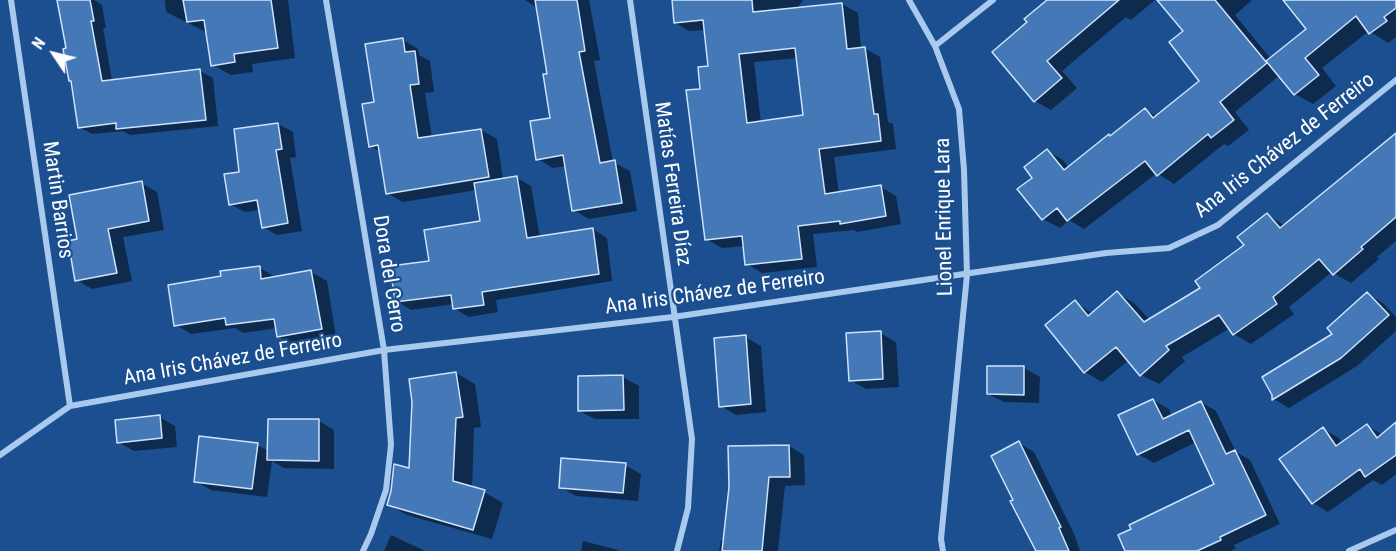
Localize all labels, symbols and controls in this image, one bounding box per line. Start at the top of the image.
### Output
north arrow [24,24,84,84]
text: N [28,34,49,53]
street label: Ana Iris Chávez de Ferreiro [1190,68,1380,224]
street label: Matías Ferreira Díaz [648,100,696,268]
street label: Lionel Enrique Lara [931,138,959,296]
street label: Martin Barrios [36,140,78,260]
street label: Dora del Cerro [366,214,410,334]
street label: Ana Iris Chávez de Ferreiro [604,265,826,321]
street label: Ana Iris Chávez de Ferreiro [122,328,344,392]

